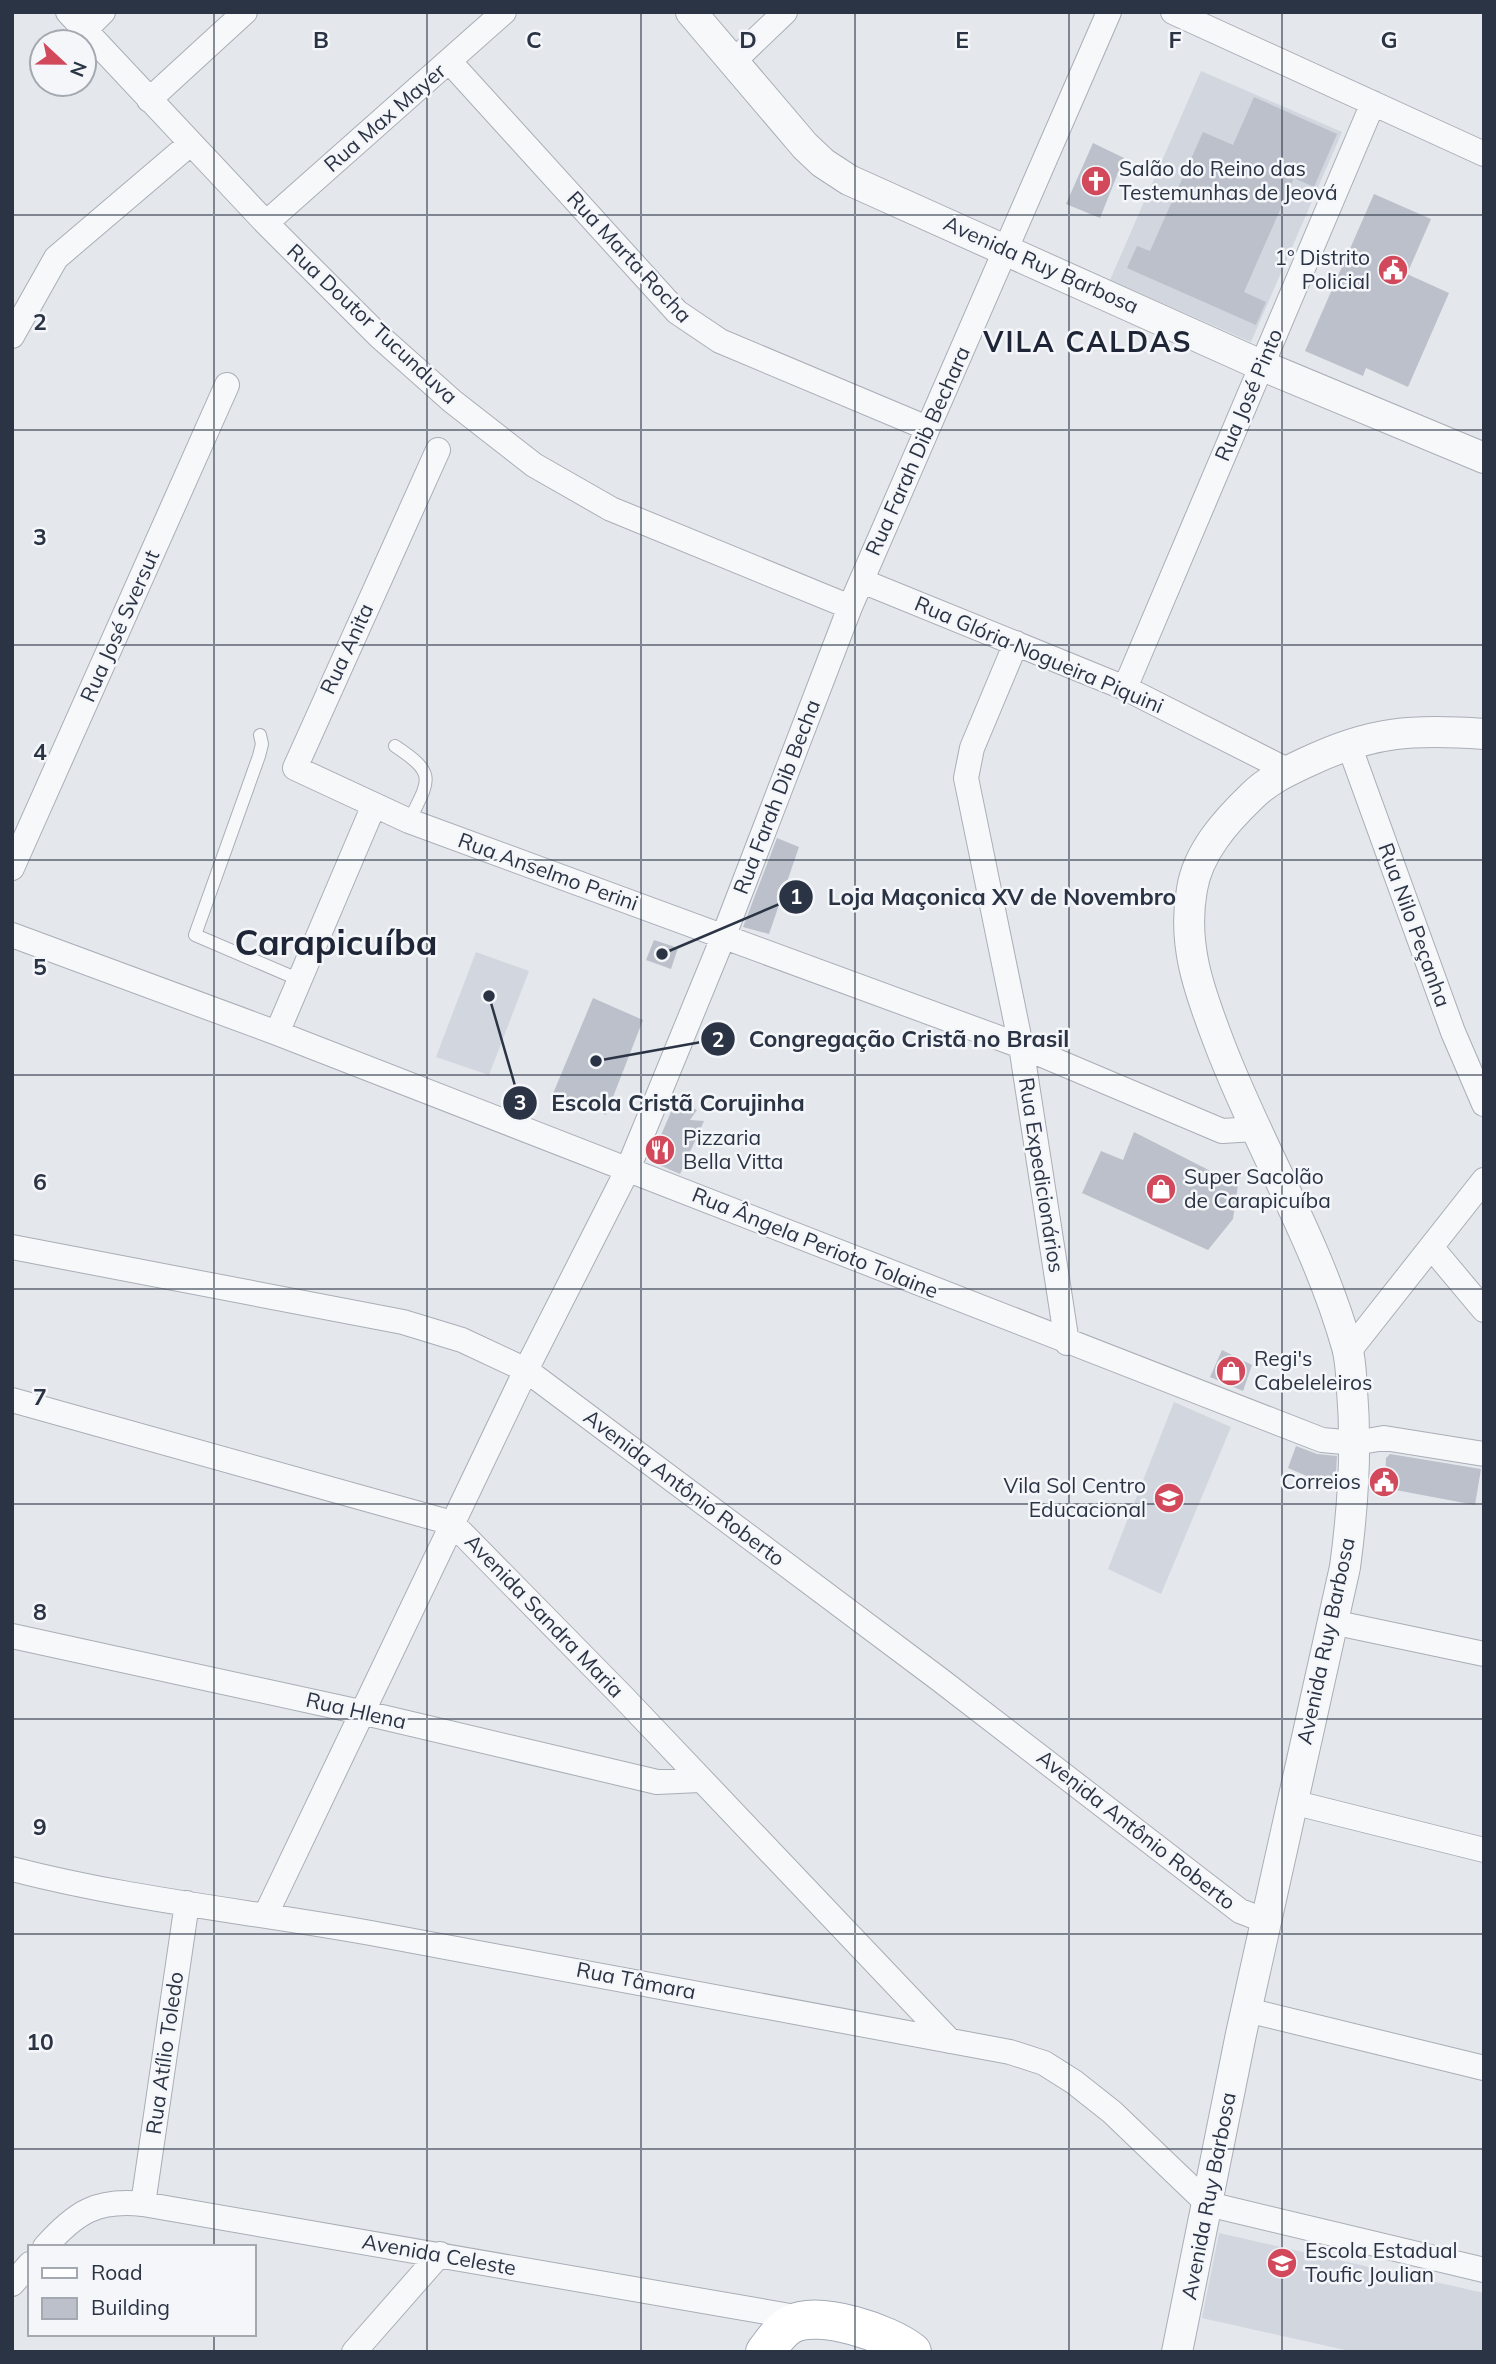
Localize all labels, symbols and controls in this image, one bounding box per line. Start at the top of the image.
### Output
text: B [313,25,329,54]
text: C [526,25,542,54]
text: D [739,25,757,54]
text: E [955,25,969,54]
text: F [1168,25,1182,54]
text: G [1380,25,1398,54]
north arrow [28,28,98,98]
street label: Rua Max Mayer [318,57,451,177]
text: N [65,58,93,81]
place label: Salão do Reino das Testemunhas de Jeová [1119,155,1338,205]
church icon: Salão do Reino das Testemunhas de Jeová [1079,164,1113,198]
street label: Rua Marta Rocha [562,185,697,328]
street label: Avenida Ruy Barbosa [940,209,1143,319]
street label: Rua Doutor Tucunduva [282,238,463,409]
place label: 1º Distrito Policial [1275,244,1370,294]
public building icon: 1º Distrito Policial [1376,253,1410,287]
text: 2 [33,307,47,336]
district label: VILA CALDAS [982,324,1193,359]
street label: Rua José Pinto [1209,325,1288,465]
street label: Rua Farah Dib Bechara [859,342,975,559]
text: 3 [33,522,47,551]
street label: Rua José Sversut [74,546,164,706]
street label: Rua Glória Nogueira Piquini [911,590,1168,718]
street label: Rua Anita [314,599,378,698]
street label: Rua Farah Dib Becha [727,696,825,898]
text: 4 [33,737,47,766]
street label: Rua Anselmo Perini [455,826,642,916]
street label: Rua Nilo Peçanha [1373,839,1457,1010]
callout: Loja Maçonica XV de Novembro [778,875,1190,919]
text: Loja Maçonica XV de Novembro [828,882,1176,911]
text: 1 [790,883,802,909]
district label: Carapicuíba [235,920,437,964]
text: 5 [33,952,47,981]
callout: Congregação Cristã no Brasil [700,1017,1084,1061]
text: Congregação Cristã no Brasil [749,1024,1069,1053]
text: 2 [712,1026,724,1052]
street label: Rua Expedicionários [1014,1075,1070,1274]
callout: Escola Cristã Corujinha [503,1081,819,1125]
text: Escola Cristã Corujinha [551,1088,805,1117]
text: 3 [514,1089,526,1115]
place label: Pizzaria Bella Vitta [683,1124,783,1174]
restaurant icon: Pizzaria Bella Vitta [643,1133,677,1167]
place label: Super Sacolão de Carapicuíba [1184,1163,1331,1213]
text: 6 [33,1167,47,1196]
shop icon: Super Sacolão de Carapicuíba [1144,1172,1178,1206]
street label: Rua Ângela Perioto Tolaine [689,1181,942,1303]
place label: Regi's Cabeleleiros [1254,1345,1372,1395]
shop icon: Regi's Cabeleleiros [1214,1354,1248,1388]
text: 7 [33,1382,47,1411]
street label: Avenida Antônio Roberto [579,1403,790,1571]
public building icon: Correios [1367,1465,1401,1499]
place label: Correios [1281,1468,1361,1494]
place label: Vila Sol Centro Educacional [1004,1472,1146,1522]
school or university icon: Vila Sol Centro Educacional [1152,1481,1186,1515]
street label: Avenida Sandra Maria [460,1528,630,1702]
street label: Avenida Ruy Barbosa [1290,1535,1360,1747]
text: 8 [33,1597,47,1626]
street label: Rua Hlena [304,1686,409,1734]
street label: Avenida Antônio Roberto [1032,1744,1241,1915]
text: 9 [33,1812,47,1841]
street label: Rua Tâmara [574,1956,698,2004]
street label: Rua Atílio Toledo [140,1970,188,2136]
text: 10 [26,2027,54,2056]
street label: Avenida Ruy Barbosa [1175,2090,1241,2302]
street label: Avenida Celeste [360,2228,518,2280]
place label: Escola Estadual Toufic Joulian [1305,2237,1458,2287]
legend [28,2245,256,2336]
school or university icon: Escola Estadual Toufic Joulian [1265,2246,1299,2280]
text: Road [91,2259,142,2285]
text: Building [91,2294,170,2320]

